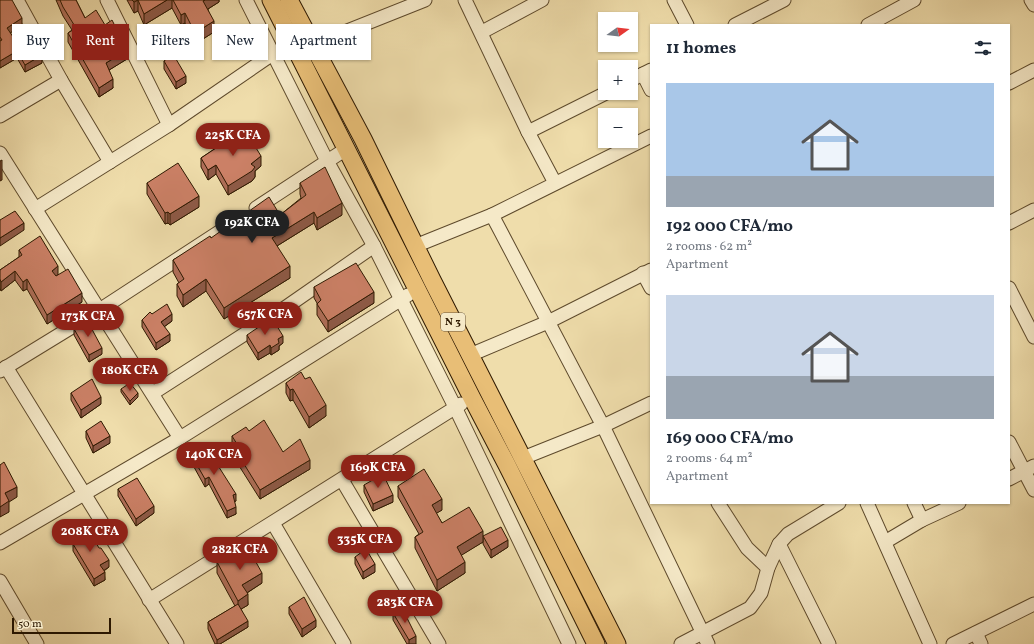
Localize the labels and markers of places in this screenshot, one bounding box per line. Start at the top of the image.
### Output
pin: 225K CFA [192,123,274,157]
pin: 192K CFA [211,210,293,244]
pin: 657K CFA [224,302,306,336]
pin: 173K CFA [47,304,129,338]
pin: 180K CFA [89,358,171,392]
pin: 140K CFA [173,442,255,476]
pin: 169K CFA [337,455,419,489]
pin: 208K CFA [49,519,131,553]
pin: 335K CFA [324,527,406,561]
pin: 282K CFA [199,537,281,571]
pin: 283K CFA [364,590,446,624]

